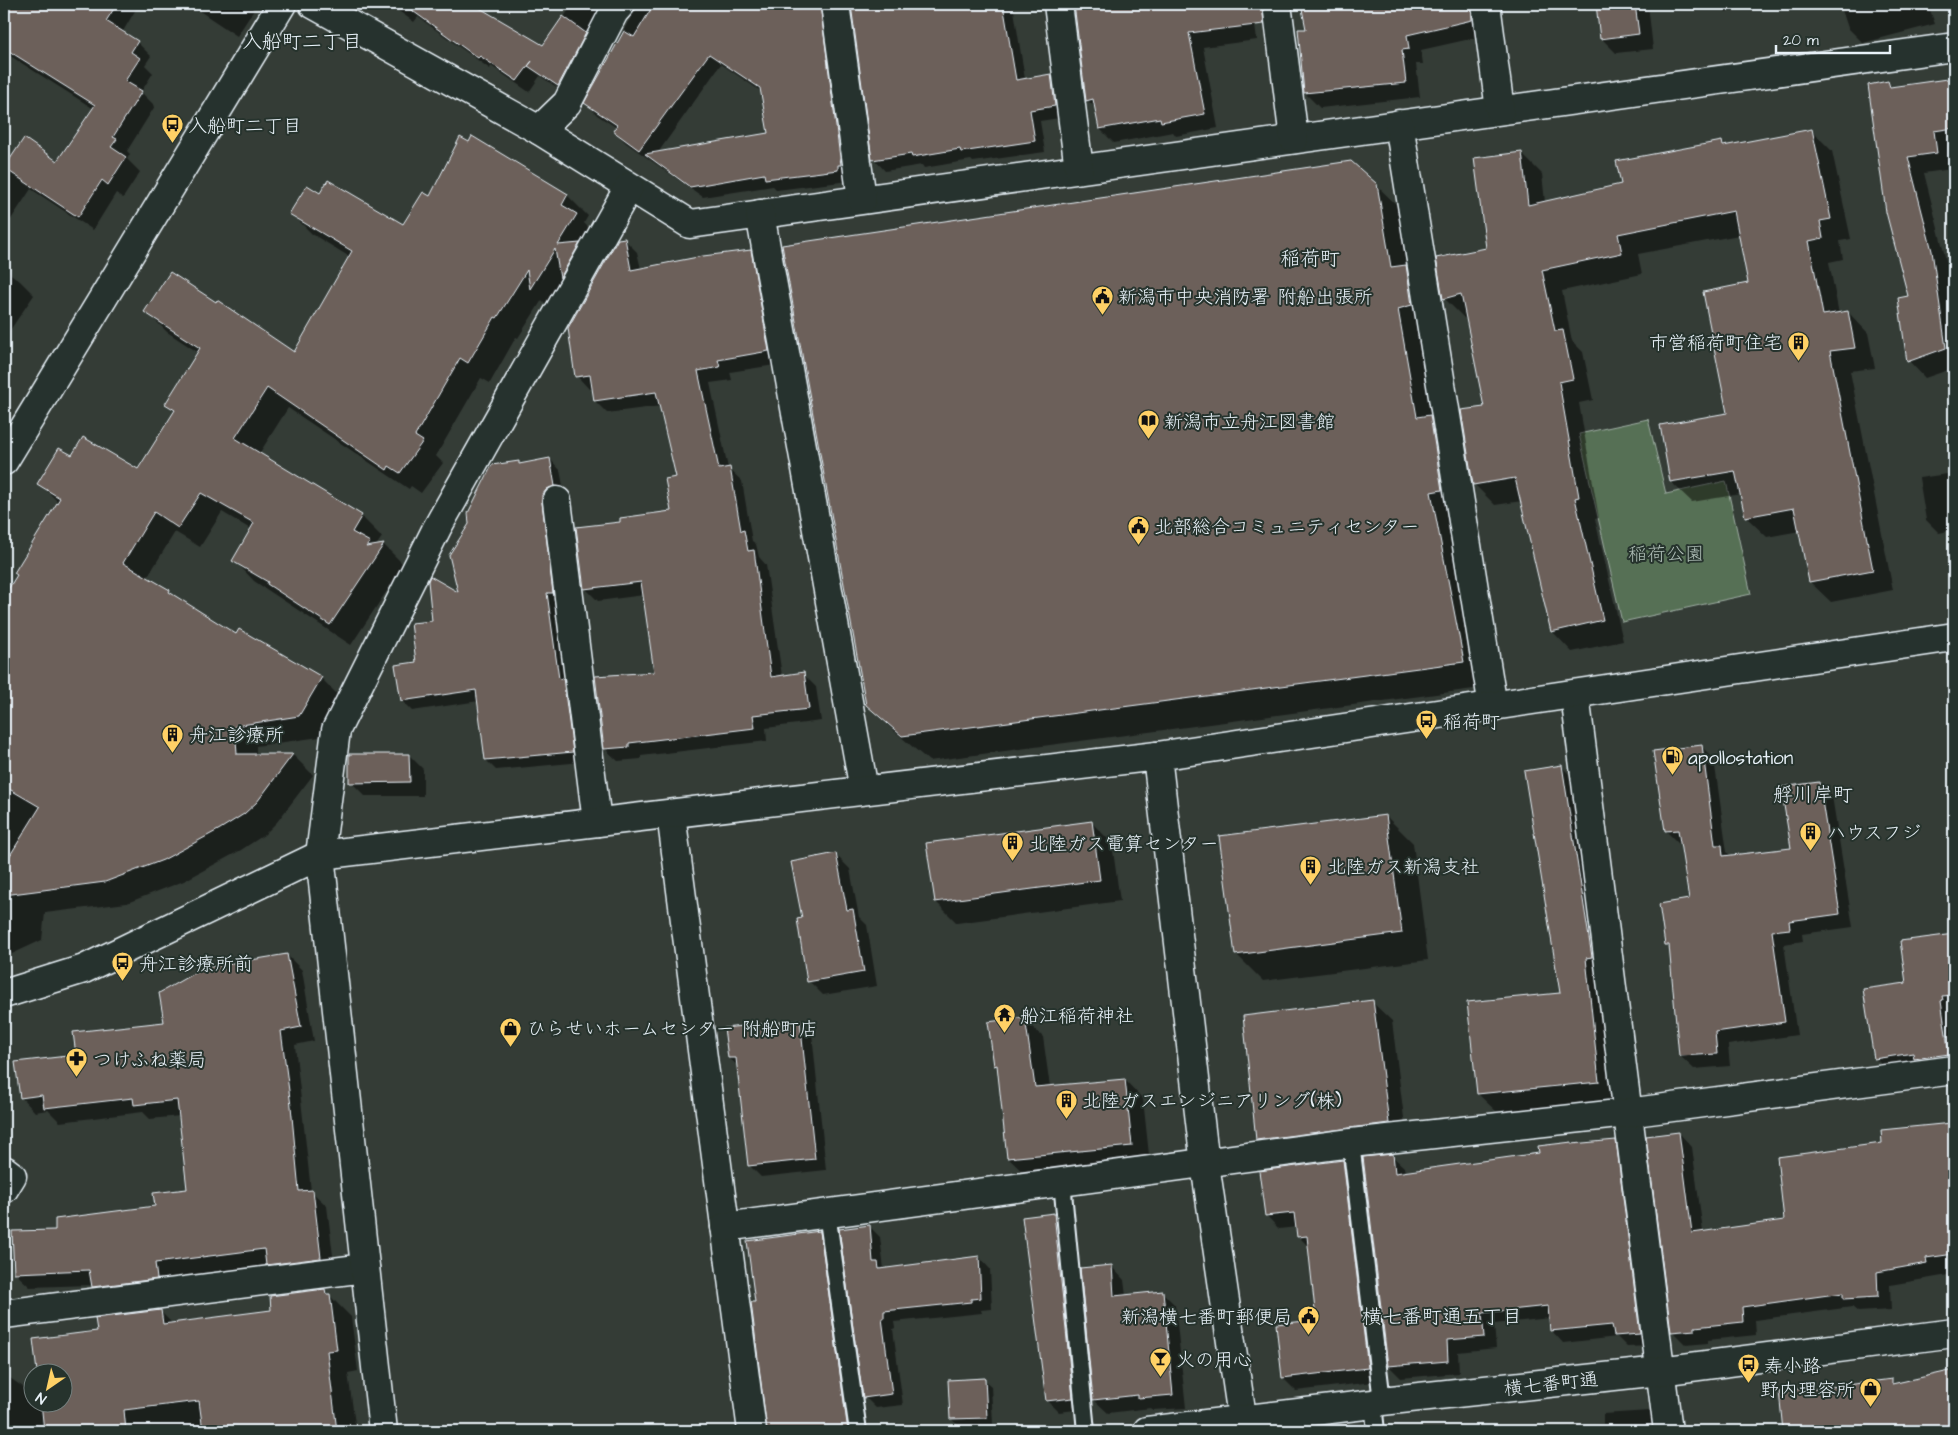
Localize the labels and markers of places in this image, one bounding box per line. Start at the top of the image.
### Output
bus stop icon: 入船町二丁目 [160,113,184,144]
place label: 入船町二丁目 [188,113,302,140]
public building icon: 新潟市中央消防署 附船出張所 [1090,284,1114,315]
place label: 新潟市中央消防署 附船出張所 [1118,284,1373,311]
place label: 市営稲荷町住宅 [1649,330,1782,357]
building icon: 市営稲荷町住宅 [1786,330,1810,361]
library icon: 新潟市立舟江図書館 [1136,409,1160,440]
place label: 新潟市立舟江図書館 [1164,409,1335,436]
public building icon: 北部総合コミュニティセンター [1126,514,1150,545]
place label: 北部総合コミュニティセンター [1154,514,1419,541]
bus stop icon: 稲荷町 [1415,709,1439,740]
place label: 稲荷町 [1443,709,1500,736]
building icon: 舟江診療所 [161,722,185,753]
place label: 舟江診療所 [189,722,284,749]
fuel station icon: apollostation [1660,745,1684,776]
place label: apollostation [1688,745,1793,772]
building icon: ハウスフジ [1799,820,1823,851]
place label: ハウスフジ [1827,820,1921,847]
building icon: 北陸ガス電算センター [1001,831,1025,862]
place label: 北陸ガス電算センター [1029,831,1219,858]
building icon: 北陸ガス新潟支社 [1299,854,1323,885]
place label: 北陸ガス新潟支社 [1327,854,1479,881]
bus stop icon: 舟江診療所前 [111,951,135,982]
place label: 舟江診療所前 [139,951,253,978]
temple icon: 船江稲荷神社 [992,1003,1016,1034]
place label: 船江稲荷神社 [1020,1003,1134,1030]
shop icon: ひらせいホームセンター 附船町店 [499,1016,523,1047]
place label: ひらせいホームセンター 附船町店 [527,1016,818,1043]
pharmacy icon: つけふね薬局 [65,1047,89,1078]
place label: つけふね薬局 [93,1047,206,1074]
building icon: 北陸ガスエンジニアリング(株) [1054,1088,1078,1119]
place label: 北陸ガスエンジニアリング(株) [1082,1088,1342,1115]
place label: 新潟横七番町郵便局 [1121,1304,1292,1331]
public building icon: 新潟横七番町郵便局 [1296,1304,1320,1335]
bar icon: 火の用心 [1148,1347,1172,1378]
place label: 火の用心 [1176,1347,1252,1374]
bus stop icon: 寿小路 [1736,1353,1760,1384]
place label: 寿小路 [1764,1353,1821,1380]
place label: 野内理容所 [1760,1377,1855,1404]
shop icon: 野内理容所 [1859,1377,1883,1408]

